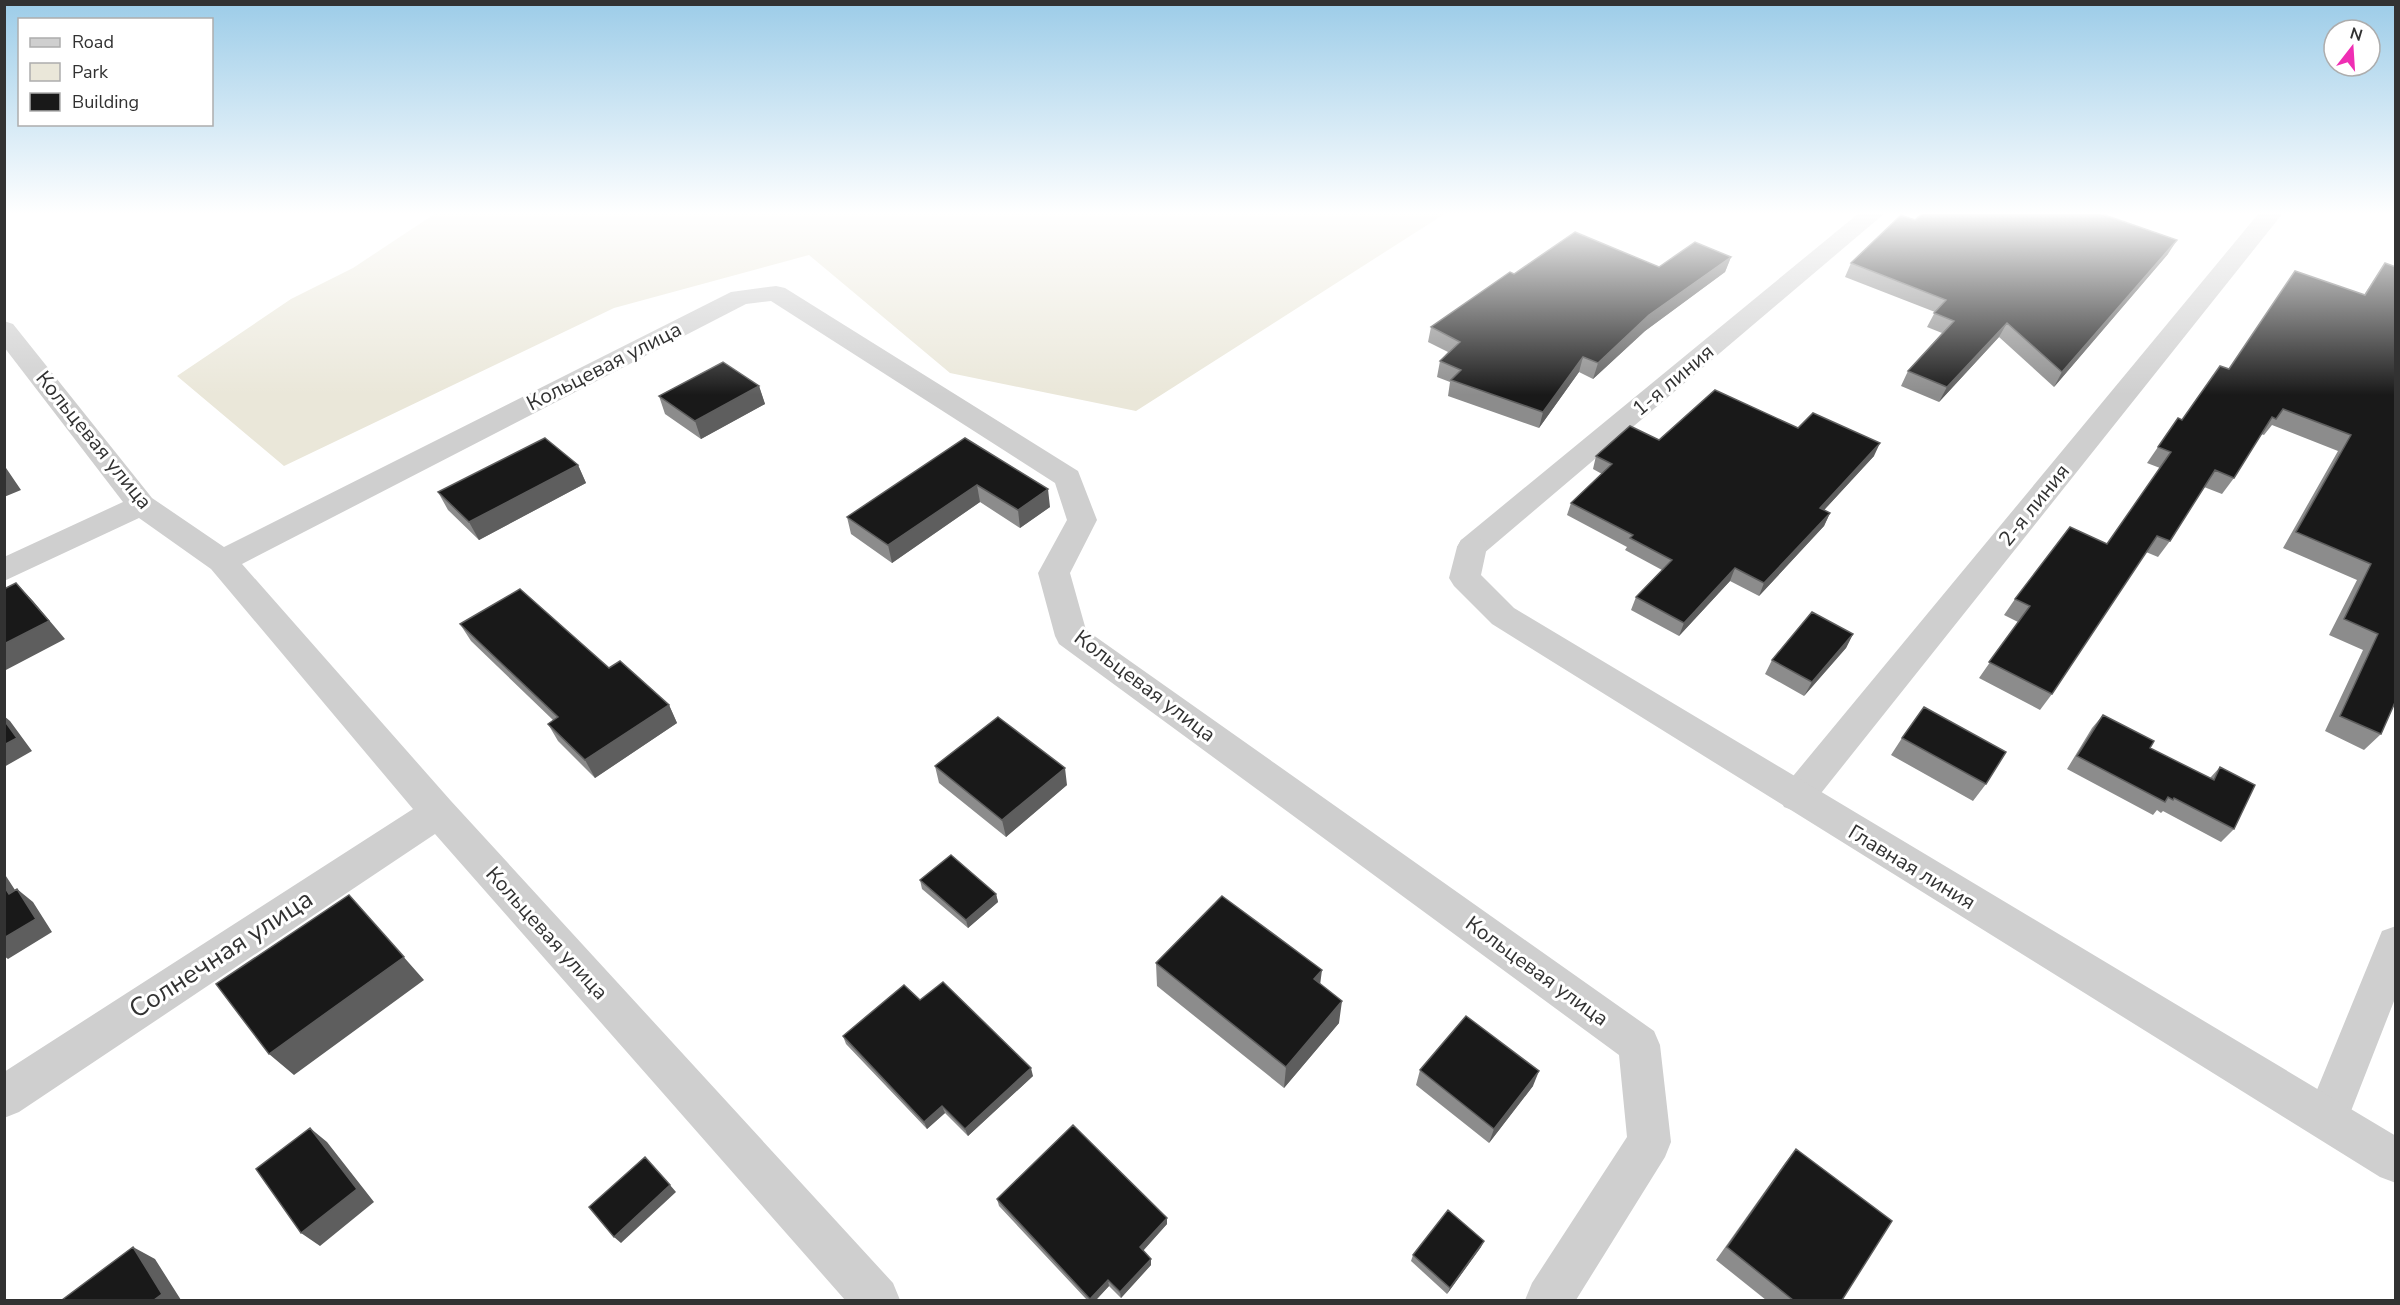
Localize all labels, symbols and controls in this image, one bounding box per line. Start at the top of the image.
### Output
legend [18,18,213,126]
north arrow [2322,18,2382,78]
text: N [2347,22,2365,47]
text: Road [72,30,114,54]
text: Park [72,60,109,84]
text: Building [72,90,139,114]
street label: Кольцевая улица [522,315,686,417]
street label: 1-я линия [1626,338,1720,422]
street label: Кольцевая улица [30,365,158,515]
street label: 2-я линия [1992,458,2076,552]
street label: Кольцевая улица [1069,624,1221,748]
street label: Главная линия [1843,818,1981,916]
street label: Кольцевая улица [480,860,614,1006]
street label: Солнечная улица [122,881,320,1027]
street label: Кольцевая улица [1460,910,1614,1032]

